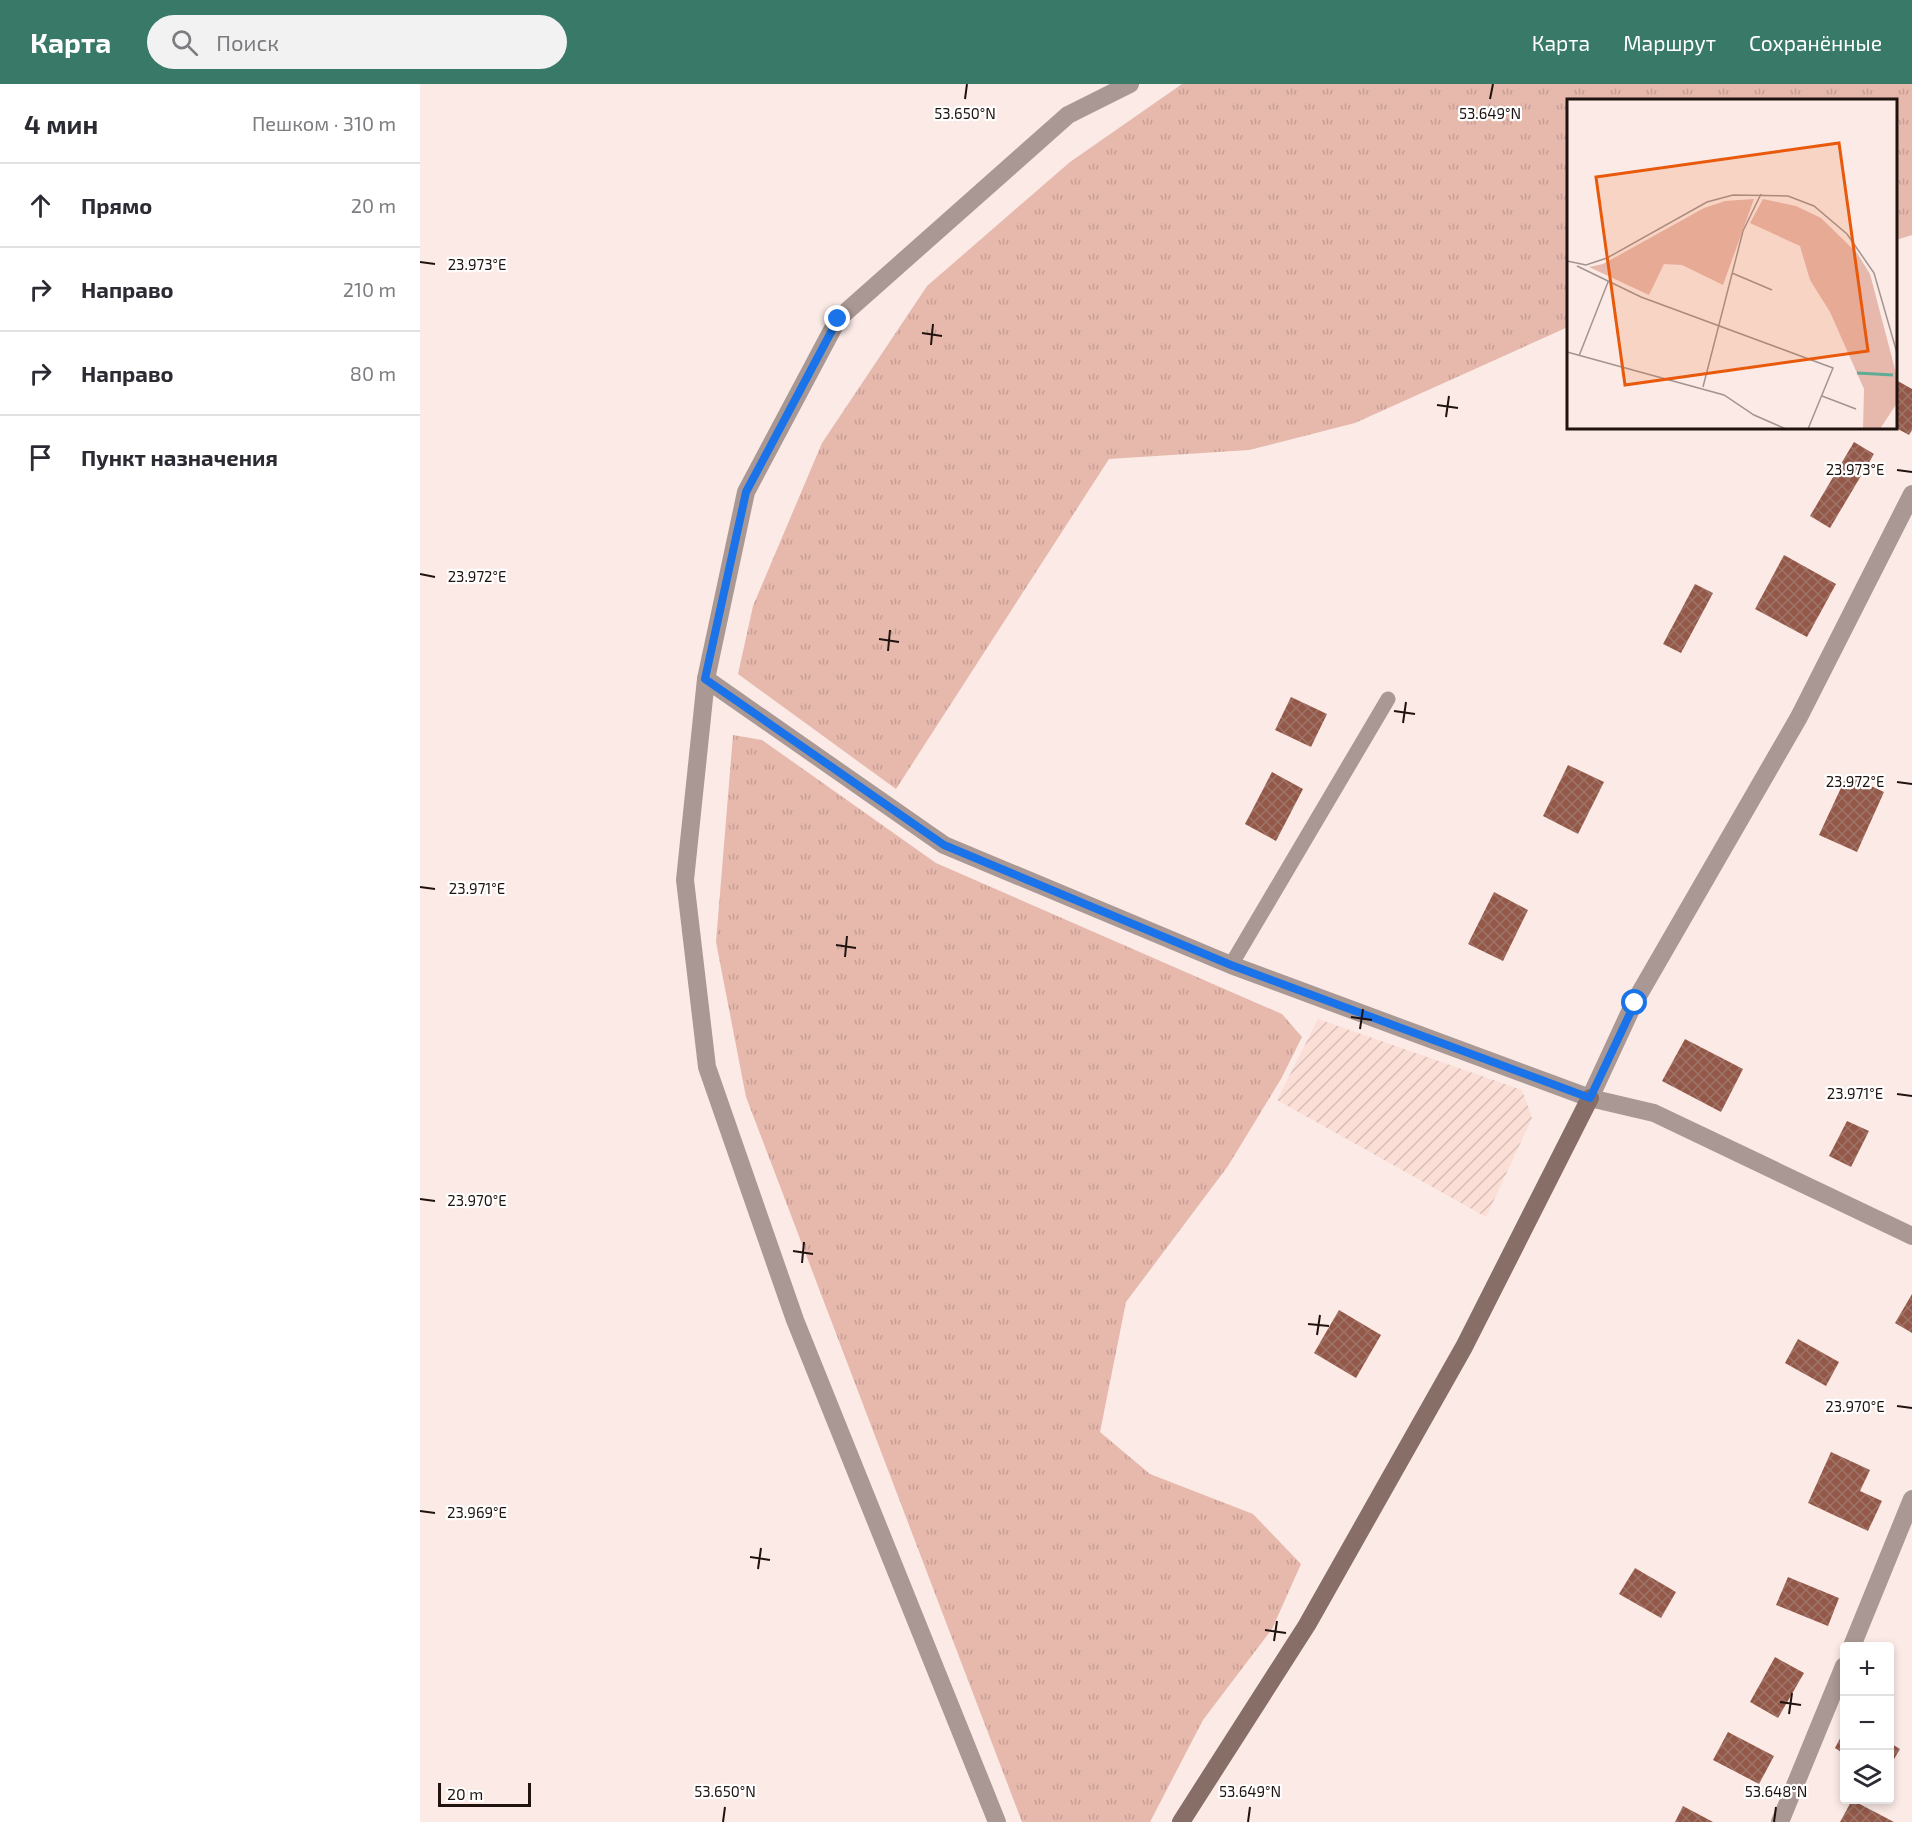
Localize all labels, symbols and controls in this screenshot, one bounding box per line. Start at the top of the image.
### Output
search box [147,15,567,69]
text: Карта [30,25,111,59]
icon: search [168,26,201,59]
text: Поиск [216,29,279,55]
text: Карта [1532,30,1590,55]
text: Маршрут [1623,30,1716,55]
text: Сохранённые [1749,30,1882,55]
inset map [1567,99,1897,429]
text: 53.650°N [934,104,996,122]
text: 53.649°N [1459,104,1521,122]
text: 4 мин [24,108,98,139]
text: Пешком · 310 m [252,111,396,135]
icon: ahead [24,189,57,222]
text: Прямо [81,192,152,218]
text: 20 m [351,193,396,217]
text: 23.973°E [448,255,506,273]
icon: right [24,273,57,306]
text: Направо [81,276,174,302]
text: 210 m [343,277,396,301]
route end [824,305,850,331]
icon: right [24,357,57,390]
text: Направо [81,360,174,386]
text: 80 m [350,361,396,385]
icon: arrive [24,441,57,474]
text: Пункт назначения [81,444,278,470]
text: 23.973°E [1826,460,1884,478]
text: 23.972°E [448,567,506,585]
text: 23.972°E [1826,772,1884,790]
text: 23.971°E [449,879,505,897]
route start [1621,989,1647,1015]
text: 23.971°E [1827,1084,1883,1102]
text: 23.970°E [447,1191,507,1209]
text: 23.970°E [1825,1397,1885,1415]
text: 23.969°E [447,1503,507,1521]
map controls [1840,1642,1894,1804]
button: + [1840,1642,1894,1696]
button: − [1840,1696,1894,1750]
button: layers [1840,1750,1894,1804]
scale bar [438,1780,531,1808]
text: 53.650°N [694,1782,756,1800]
text: 53.649°N [1219,1782,1281,1800]
text: 53.648°N [1745,1782,1807,1800]
text: 20 m [447,1784,483,1803]

